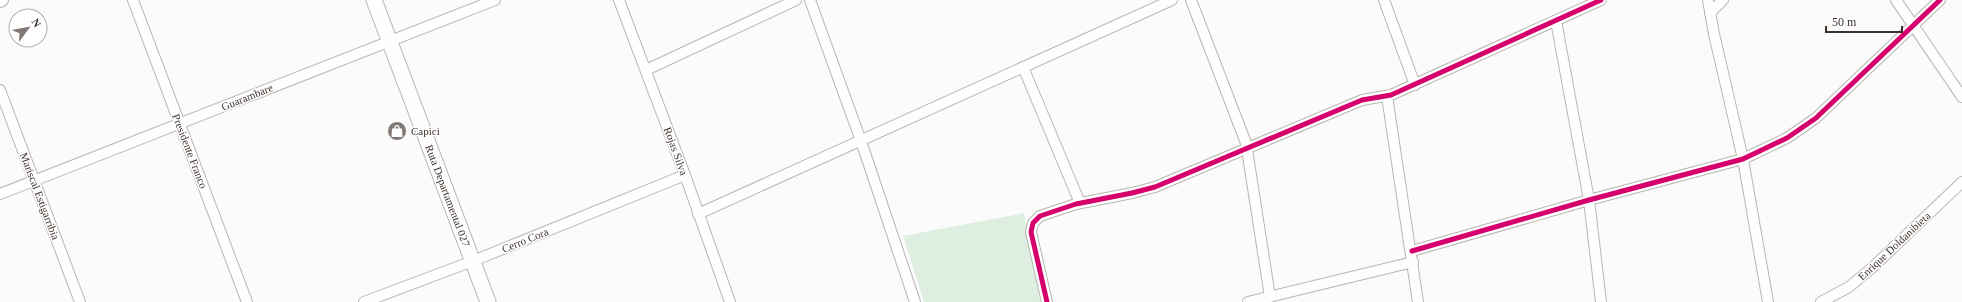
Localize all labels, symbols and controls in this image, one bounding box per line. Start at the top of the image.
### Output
north arrow [8,8,48,48]
scale bar [1826,8,1902,34]
text: 50 m [1832,15,1857,29]
text: N [29,16,44,29]
street label: Guarambare [220,81,275,113]
street label: Presidente Franco [170,112,210,191]
shop icon: Capici [386,120,408,142]
place label: Capici [411,125,440,137]
street label: Rojas Silva [662,125,690,177]
street label: Ruta Departamental 027 [423,143,473,248]
street label: Mariscal Estigarribia [18,151,62,241]
street label: Enrique Doldanibieta [1855,209,1933,283]
street label: Cerro Cora [500,225,550,255]

